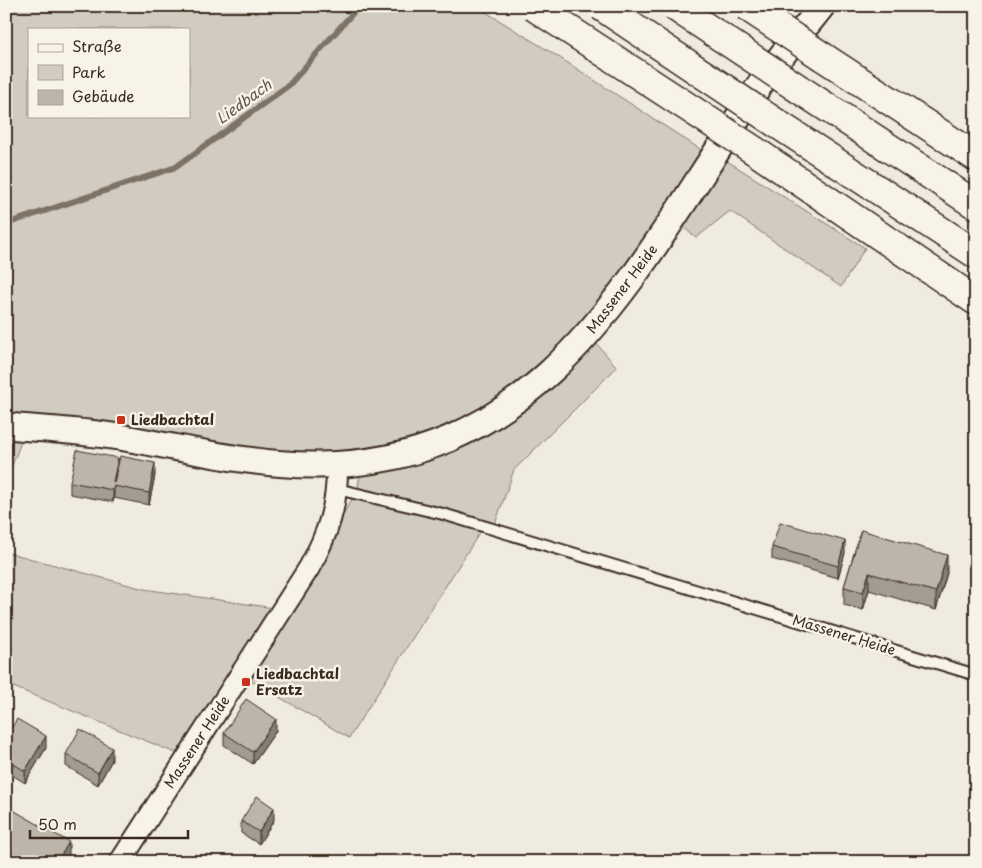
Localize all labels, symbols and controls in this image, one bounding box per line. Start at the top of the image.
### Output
legend [28,28,190,118]
text: Straße [72,34,122,57]
text: Park [72,60,106,83]
water label: Liedbach [211,73,276,129]
text: Gebäude [72,84,134,107]
street label: Massener Heide [581,240,662,338]
place label: Liedbachtal [131,409,214,430]
marker: Liedbachtal [115,414,127,426]
street label: Massener Heide [790,609,898,660]
place label: Liedbachtal Ersatz [256,663,339,700]
marker: Liedbachtal Ersatz [240,676,252,688]
street label: Massener Heide [159,691,234,792]
scale bar [30,808,188,840]
text: 50 m [38,812,77,835]

